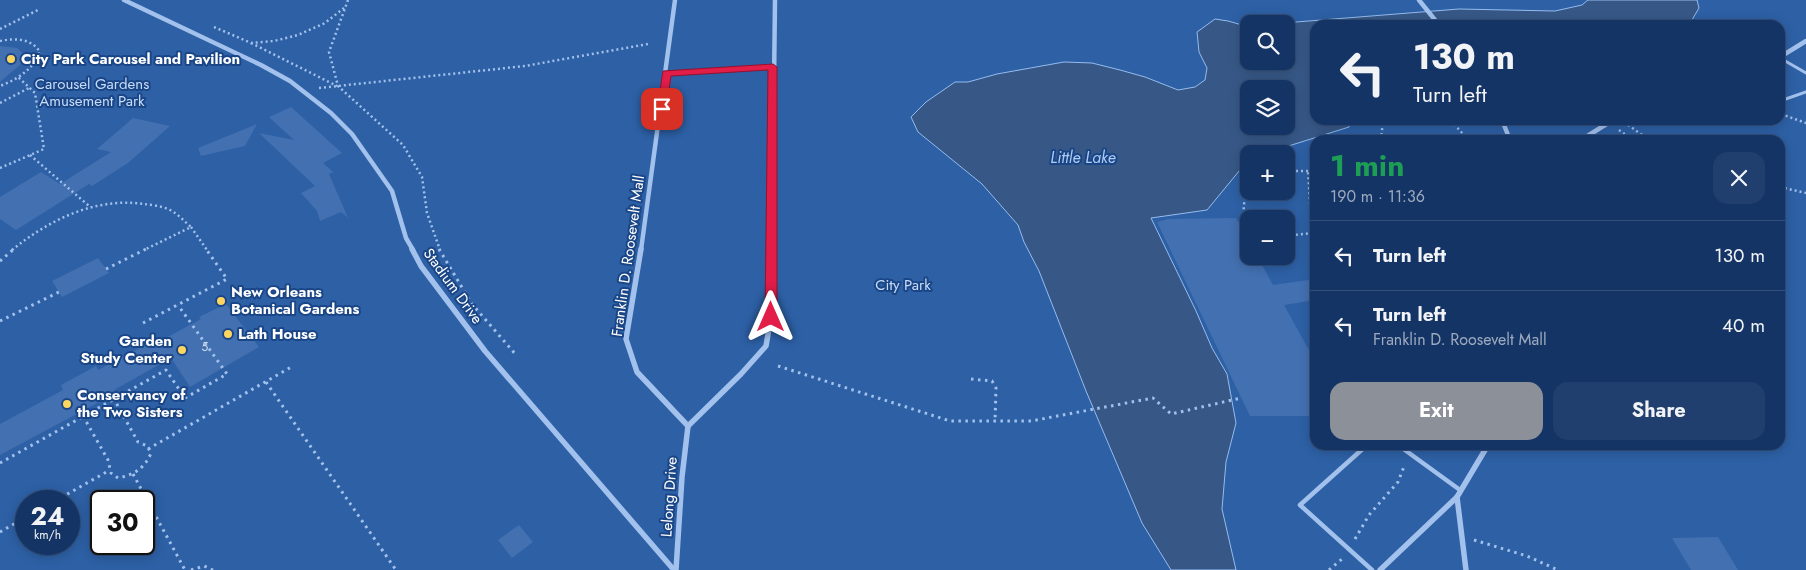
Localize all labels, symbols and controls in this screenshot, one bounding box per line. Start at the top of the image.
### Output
map controls [1240,15,1295,265]
button: search [1240,15,1295,70]
text: 130 m [1413,32,1515,82]
icon: left [1330,40,1395,105]
place label: City Park Carousel and Pavilion [21,48,240,70]
marker: City Park Carousel and Pavilion [5,53,17,65]
park label: Carousel Gardens Amusement Park [35,73,149,112]
text: Turn left [1413,78,1487,110]
button: layers [1240,80,1295,135]
pin [641,88,683,130]
icon: arrive [648,95,676,123]
text: 1 min [1330,144,1404,187]
button: + [1240,145,1295,200]
water label: Little Lake [1050,146,1116,169]
button: close [1713,152,1765,204]
street label: Franklin D. Roosevelt Mall [606,174,650,338]
text: 190 m · 11:36 [1330,185,1425,208]
button: − [1240,210,1295,265]
icon: left [1330,242,1358,270]
text: Turn left [1373,242,1446,269]
text: 130 m [1714,242,1765,269]
street label: Stadium Drive [418,244,488,329]
park label: City Park [875,274,931,296]
place label: New Orleans Botanical Gardens [231,281,359,320]
position arrow [744,290,796,342]
marker: New Orleans Botanical Gardens [215,295,227,307]
text: Turn left [1373,301,1446,328]
icon: left [1330,312,1358,340]
text: 40 m [1722,312,1765,339]
place label: Lath House [238,323,317,345]
marker: Lath House [222,328,234,340]
text: Franklin D. Roosevelt Mall [1373,328,1547,351]
place label: Garden Study Center [80,330,173,369]
house number: 5 [202,338,209,356]
marker: Garden Study Center [176,344,188,356]
button: Exit [1330,382,1543,440]
button: Share [1553,382,1765,440]
place label: Conservancy of the Two Sisters [77,384,186,423]
marker: Conservancy of the Two Sisters [61,398,73,410]
street label: Lelong Drive [655,456,683,538]
speed limit sign: 30 [90,490,155,555]
text: 24 [31,498,64,534]
text: km/h [34,526,61,544]

